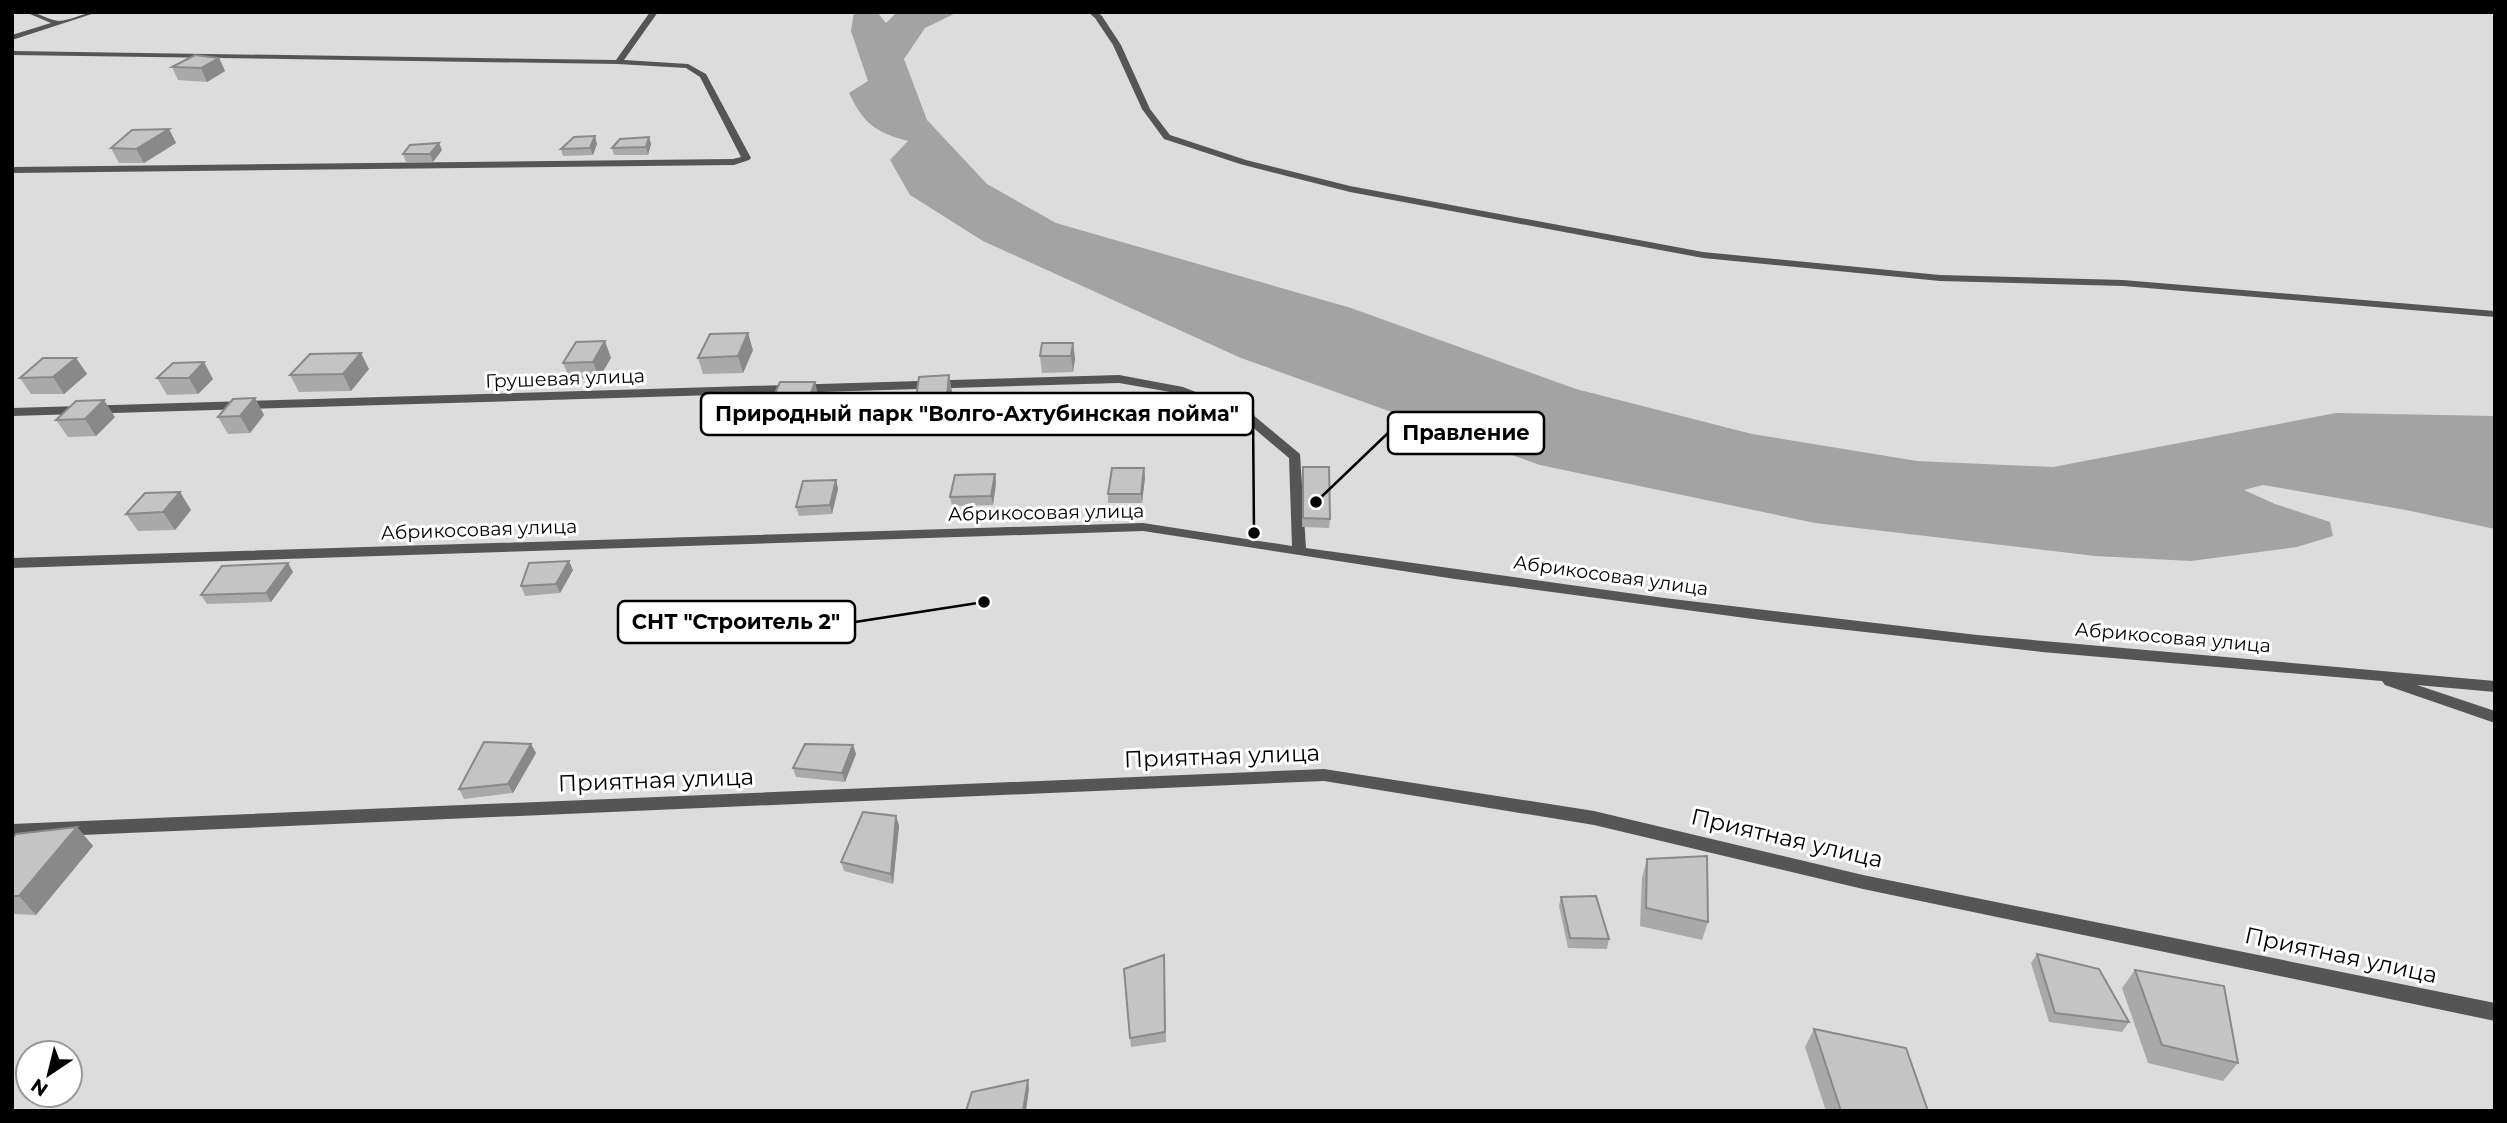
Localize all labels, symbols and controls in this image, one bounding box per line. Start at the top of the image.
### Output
street label: Грушевая улица [485,364,645,393]
callout: Природный парк "Волго-Ахтубинская пойма" [701,393,1253,435]
text: Природный парк "Волго-Ахтубинская пойма" [715,401,1239,426]
callout: Правление [1388,412,1544,454]
text: Правление [1402,420,1530,445]
street label: Абрикосовая улица [948,499,1144,526]
street label: Абрикосовая улица [380,515,578,544]
street label: Абрикосовая улица [1512,550,1710,601]
callout: СНТ "Строитель 2" [618,601,855,643]
text: СНТ "Строитель 2" [632,609,840,634]
street label: Абрикосовая улица [2074,617,2272,658]
street label: Приятная улица [1124,739,1320,773]
street label: Приятная улица [558,763,754,797]
street label: Приятная улица [1688,802,1886,874]
street label: Приятная улица [2242,921,2440,989]
north arrow [14,1039,84,1109]
text: N [27,1074,52,1101]

